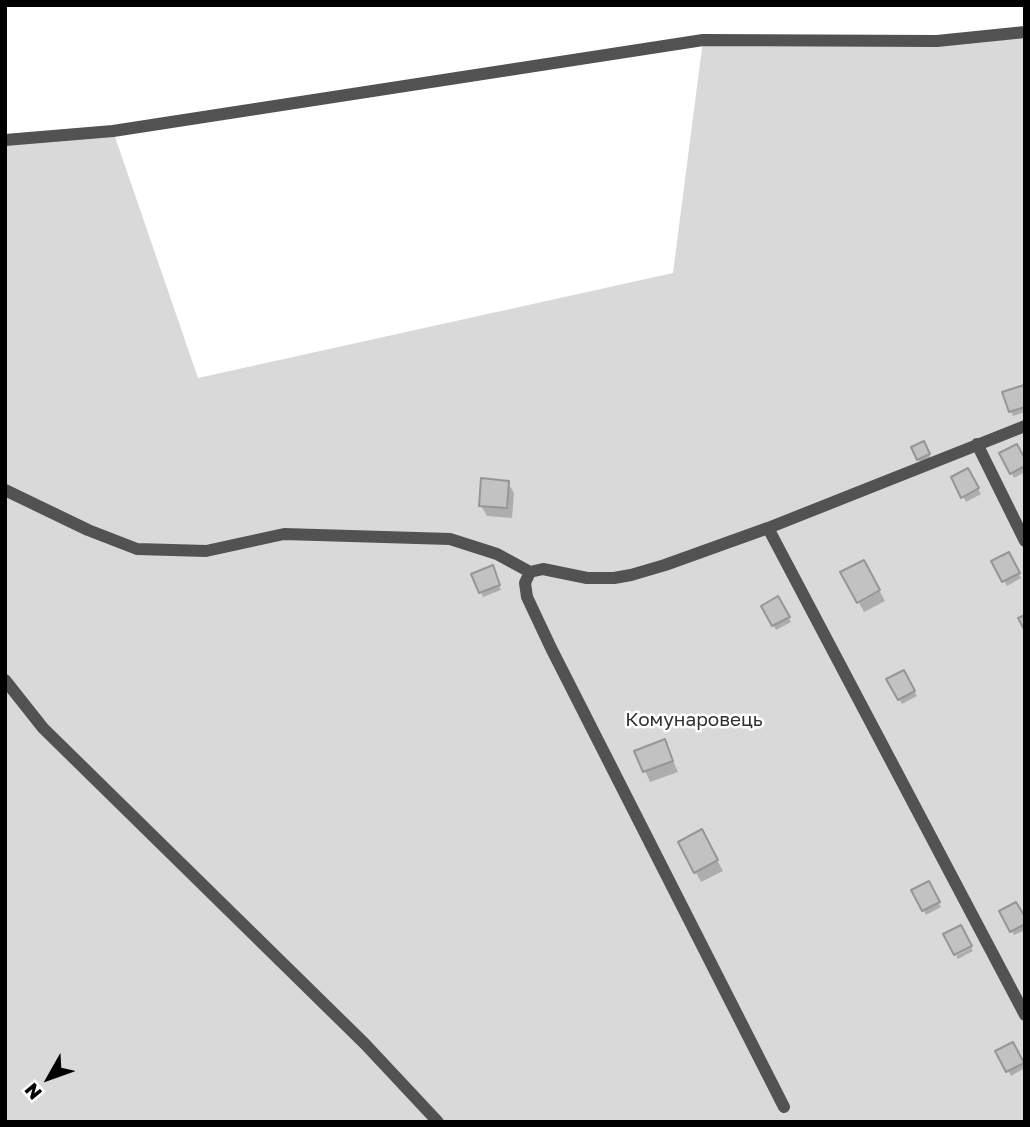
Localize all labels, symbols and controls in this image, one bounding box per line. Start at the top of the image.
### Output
park label: Комунаровець [625,709,763,731]
north arrow [14,1043,84,1113]
text: N [19,1079,46,1105]

